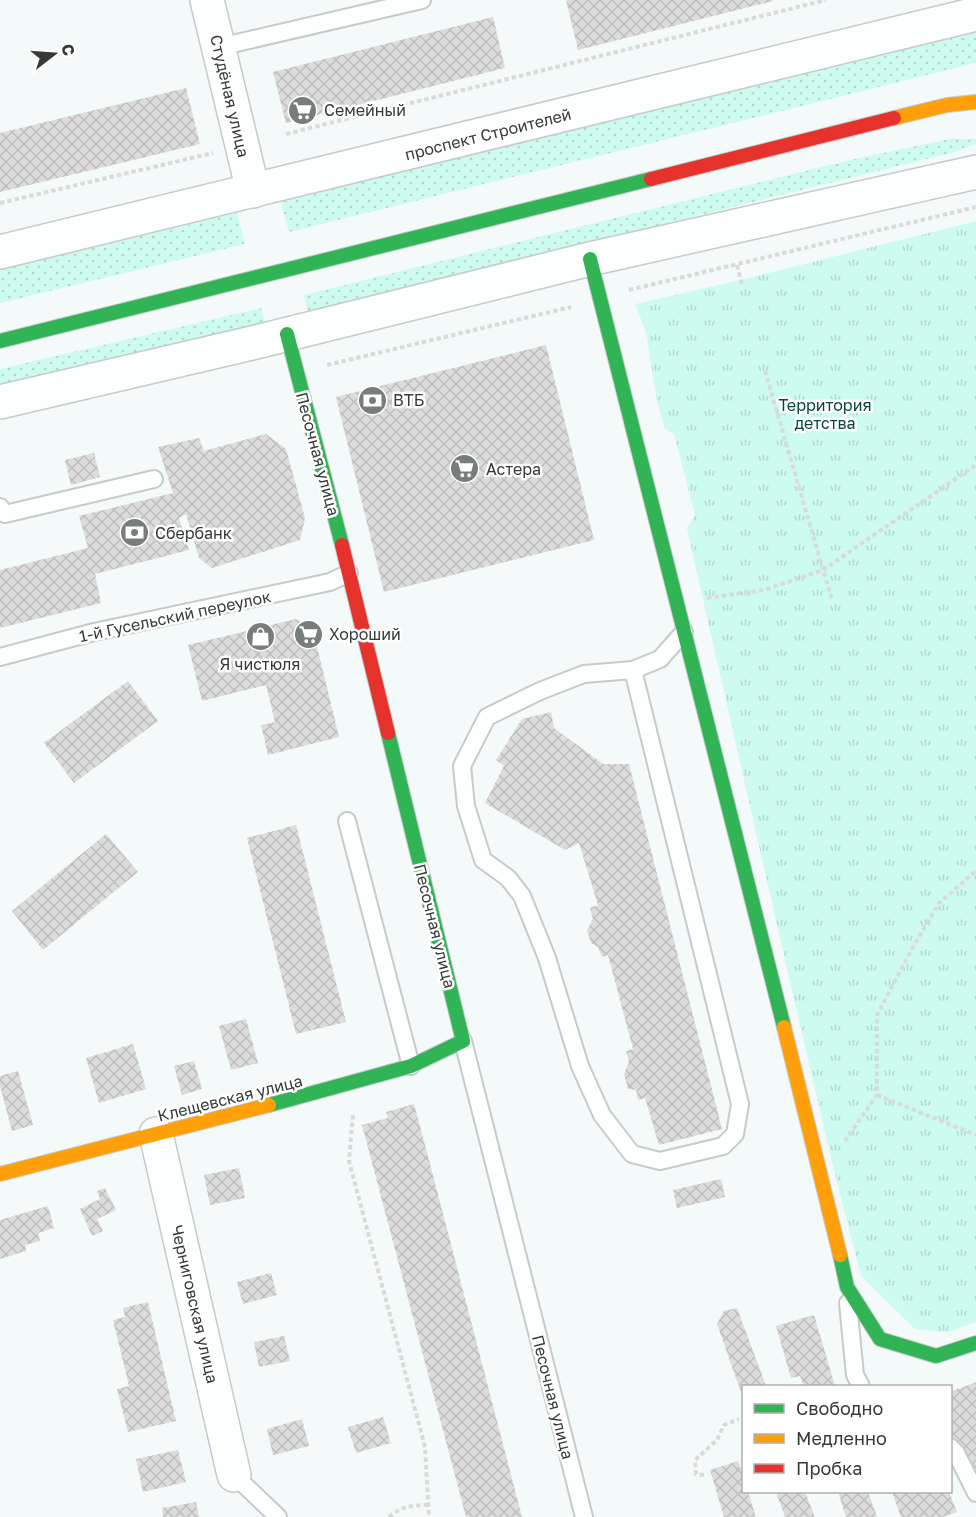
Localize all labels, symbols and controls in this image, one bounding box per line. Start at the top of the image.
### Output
north arrow [24,24,84,84]
street label: Студёная улица [206,33,254,159]
text: С [57,41,80,58]
supermarket icon: Семейный [287,94,319,126]
place label: Семейный [324,100,406,120]
street label: проспект Строителей [403,104,573,164]
bank icon: ВТБ [356,384,388,416]
street label: Песочная улица [292,390,344,518]
place label: ВТБ [393,390,424,410]
park label: Территория детства [778,395,872,433]
supermarket icon: Астера [449,453,481,485]
place label: Астера [486,459,541,479]
bank icon: Сбербанк [118,517,150,549]
place label: Сбербанк [155,523,232,543]
street label: 1-й Гусельский переулок [77,586,273,646]
supermarket icon: Хороший [292,618,324,650]
shop icon: Я чистюля [244,620,276,652]
place label: Хороший [329,624,401,644]
place label: Я чистюля [220,654,300,674]
street label: Песочная улица [410,862,460,990]
street label: Клещевская улица [155,1070,305,1126]
street label: Черниговская улица [167,1223,223,1385]
street label: Песочная улица [528,1333,578,1461]
legend [742,1385,952,1493]
text: Свободно [796,1397,883,1419]
text: Медленно [796,1427,887,1449]
text: Пробка [796,1457,862,1479]

